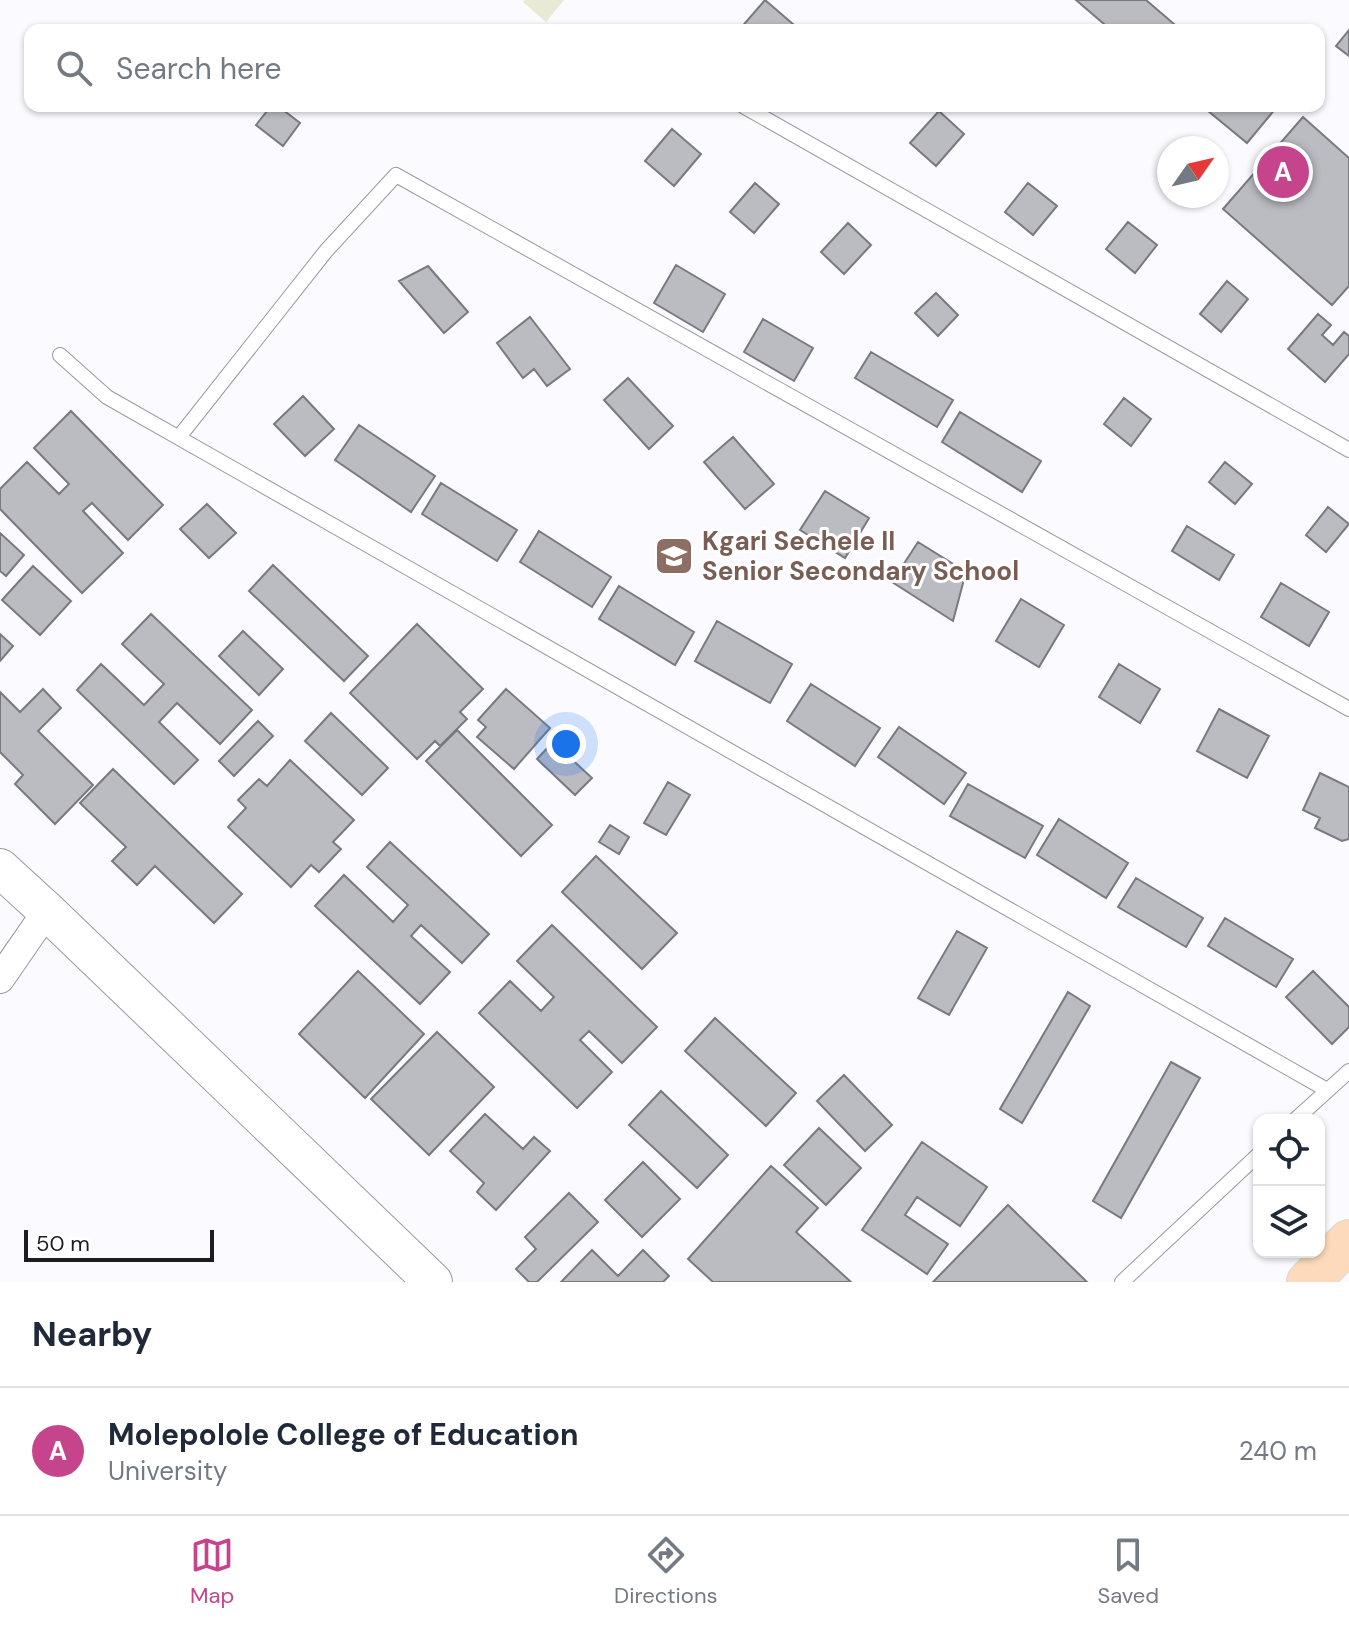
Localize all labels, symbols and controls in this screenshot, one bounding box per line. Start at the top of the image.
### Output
search box [24,24,1325,112]
icon: search [52,46,96,90]
text: Search here [116,49,282,88]
north arrow [1157,136,1229,208]
pin: A [1257,142,1309,202]
place label: Kgari Sechele II Senior Secondary School [702,524,1019,588]
school or university icon: Kgari Sechele II Senior Secondary School [653,535,695,577]
your location [546,724,586,764]
map controls [1253,1114,1325,1258]
button: locate [1253,1114,1325,1186]
button: layers [1253,1186,1325,1258]
scale bar [24,1226,214,1262]
text: 50 m [36,1229,90,1258]
text: Nearby [32,1312,152,1357]
text: Molepolole College of Education [108,1415,579,1454]
text: A [49,1434,67,1468]
text: 240 m [1239,1434,1317,1468]
text: University [108,1454,228,1488]
tab: Map [190,1533,234,1610]
tab: Directions [614,1533,718,1610]
tab: Saved [1097,1533,1159,1610]

